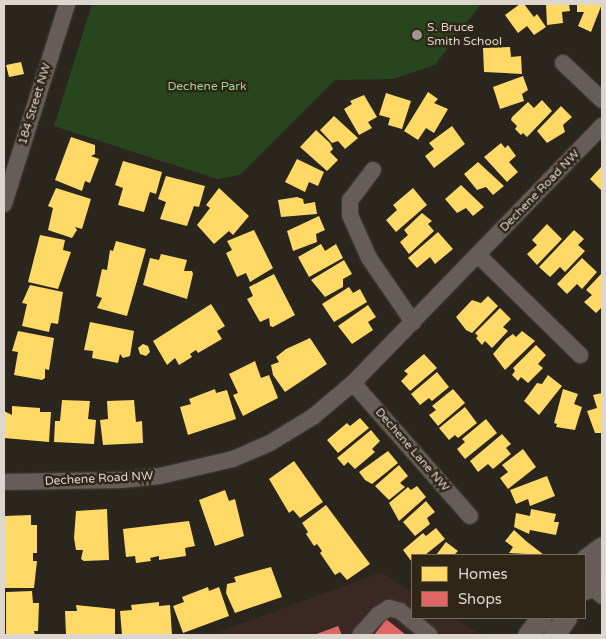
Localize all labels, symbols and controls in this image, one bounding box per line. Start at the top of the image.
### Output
place label: S. Bruce Smith School [427,21,502,49]
marker: S. Bruce Smith School [411,29,423,41]
street label: 184 Street NW [16,61,54,147]
park label: Dechene Park [168,80,246,94]
street label: Dechene Road NW [497,147,583,235]
street label: Dechene Lane NW [372,405,452,495]
street label: Dechene Road NW [45,469,153,489]
legend [411,554,586,619]
text: Homes [458,565,508,583]
text: Shops [458,590,502,608]

